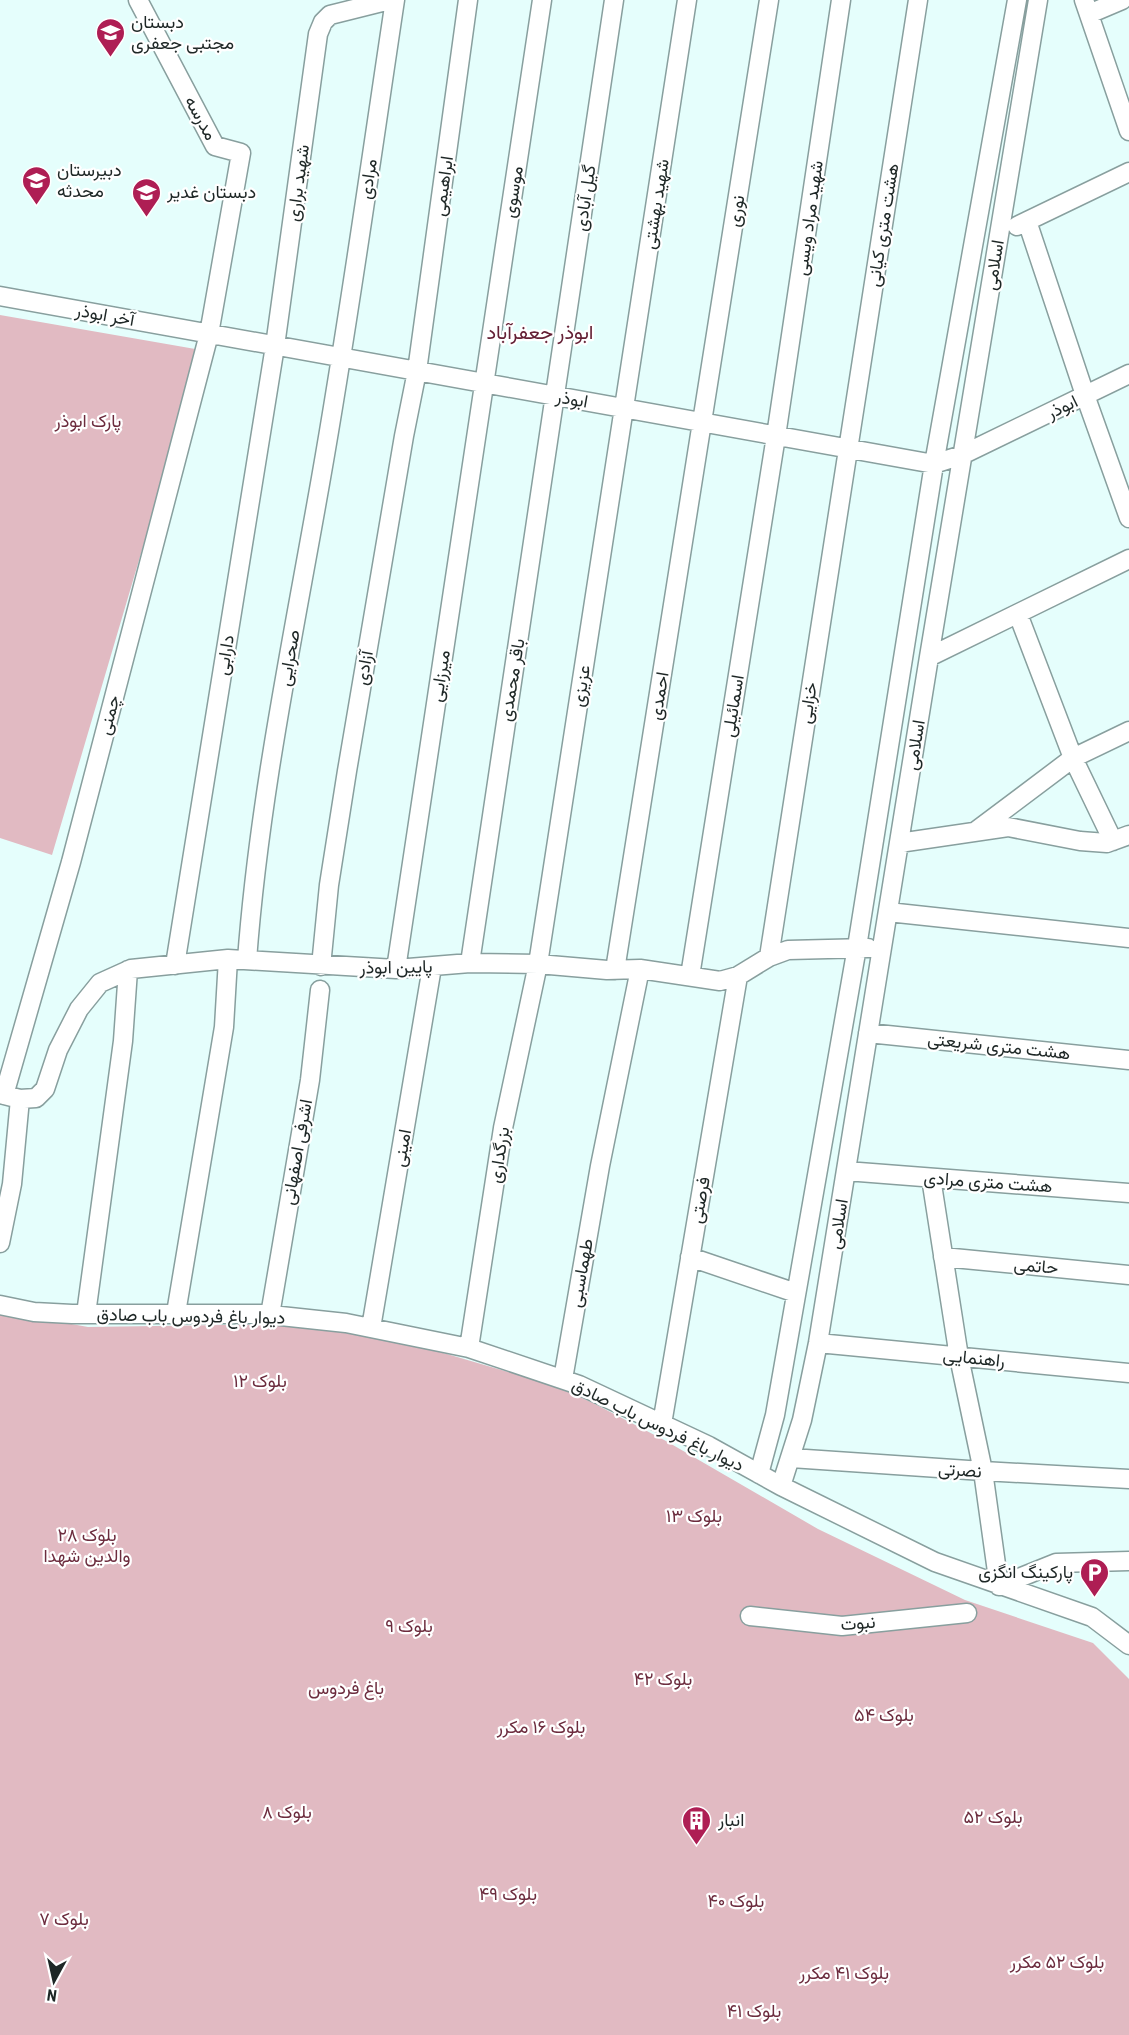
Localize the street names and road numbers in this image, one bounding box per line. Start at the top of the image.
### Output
street label: مدرسه [180,92,222,144]
street label: شهید براری [282,143,314,223]
street label: ابراهیمی [428,154,458,218]
street label: مرادی [354,157,382,201]
street label: شهید بهشتی [638,157,674,251]
street label: شهید مراد ویسی [790,159,828,277]
street label: هشت متری کیانی [862,162,904,288]
street label: گیل آبادی [569,163,601,233]
street label: موسوی [498,164,528,220]
street label: نوری [723,193,749,229]
street label: اسلامی [979,238,1009,292]
street label: آخر ابوذر [73,299,138,331]
street label: ابوذر [553,385,590,413]
street label: ابوذر [1042,390,1081,424]
street label: صحرایی [273,628,305,688]
street label: دارابی [211,633,239,677]
street label: باقر محمدی [495,637,529,723]
street label: آزادی [350,647,378,687]
street label: میرزایی [425,648,455,704]
street label: عزیزی [567,663,595,709]
street label: احمدی [644,670,674,722]
street label: اسمائیلی [717,673,749,739]
street label: خزایی [794,681,822,725]
street label: چمنی [93,693,126,737]
street label: اسلامی [900,718,930,772]
street label: پایین ابوذر [358,955,433,980]
street label: هشت متری شریعتی [926,1028,1072,1064]
street label: اشرفی اصفهانی [277,1097,317,1207]
street label: بزرگداری [484,1125,514,1185]
street label: امینی [388,1127,416,1169]
street label: هشت متری مرادی [923,1167,1053,1197]
street label: فرصتی [685,1175,715,1225]
street label: اسلامی [823,1197,853,1251]
street label: طهماسبی [564,1237,598,1309]
street label: حاتمی [1013,1253,1059,1279]
street label: دیوار باغ فردوس باب صادق [96,1303,286,1330]
street label: راهنمایی [942,1344,1006,1372]
street label: دیوار باغ فردوس باب صادق [568,1374,748,1477]
street label: نصرتی [938,1458,982,1482]
street label: نبوت [840,1611,876,1635]

